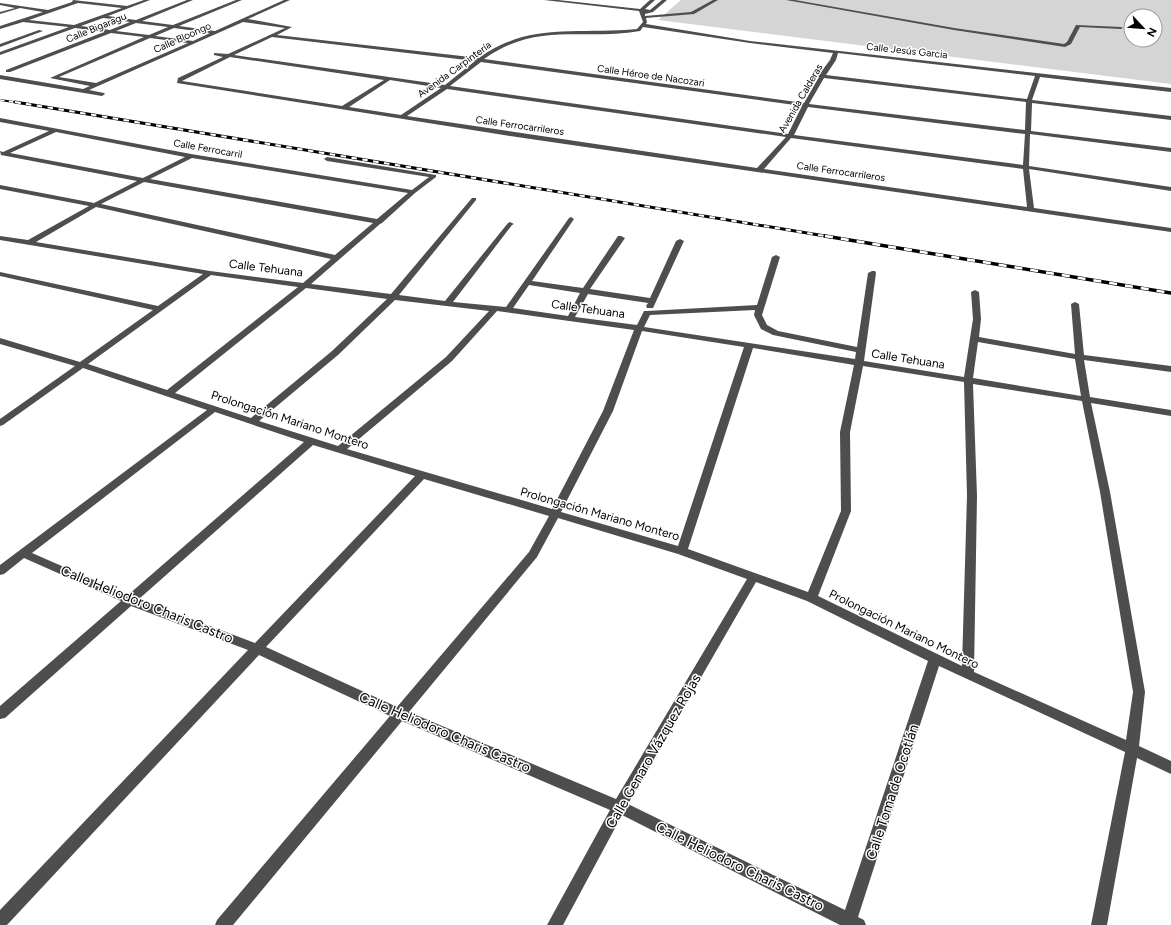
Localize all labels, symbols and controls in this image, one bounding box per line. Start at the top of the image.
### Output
north arrow [1123,8,1163,48]
street label: Calle Bigaragu [64,9,128,45]
street label: Calle Bloongo [151,19,213,56]
text: N [1144,25,1159,39]
street label: Avenida Carpintería [415,38,494,101]
street label: Calle Jesús Garcia [866,40,948,61]
street label: Avenida Calderas [775,61,826,135]
street label: Calle Héroe de Nacozari [596,62,705,89]
street label: Calle Ferrocarrileros [475,113,565,138]
street label: Calle Ferrocarril [172,136,243,161]
street label: Calle Ferrocarrileros [796,159,886,184]
street label: Calle Tehuana [228,257,304,279]
street label: Calle Tehuana [550,297,626,321]
street label: Calle Tehuana [870,346,946,372]
street label: Prolongación Mariano Montero [209,388,371,452]
street label: Prolongación Mariano Montero [519,485,681,543]
street label: Calle Heliodoro Charis Castro [58,562,236,647]
street label: Prolongación Mariano Montero [827,587,981,671]
street label: Calle Genaro Vázquez Rojas [602,671,705,831]
street label: Calle Heliodoro Charis Castro [356,689,533,776]
street label: Calle Toma de Ocotlán [863,722,922,862]
street label: Calle Heliodoro Charis Castro [653,818,826,915]

